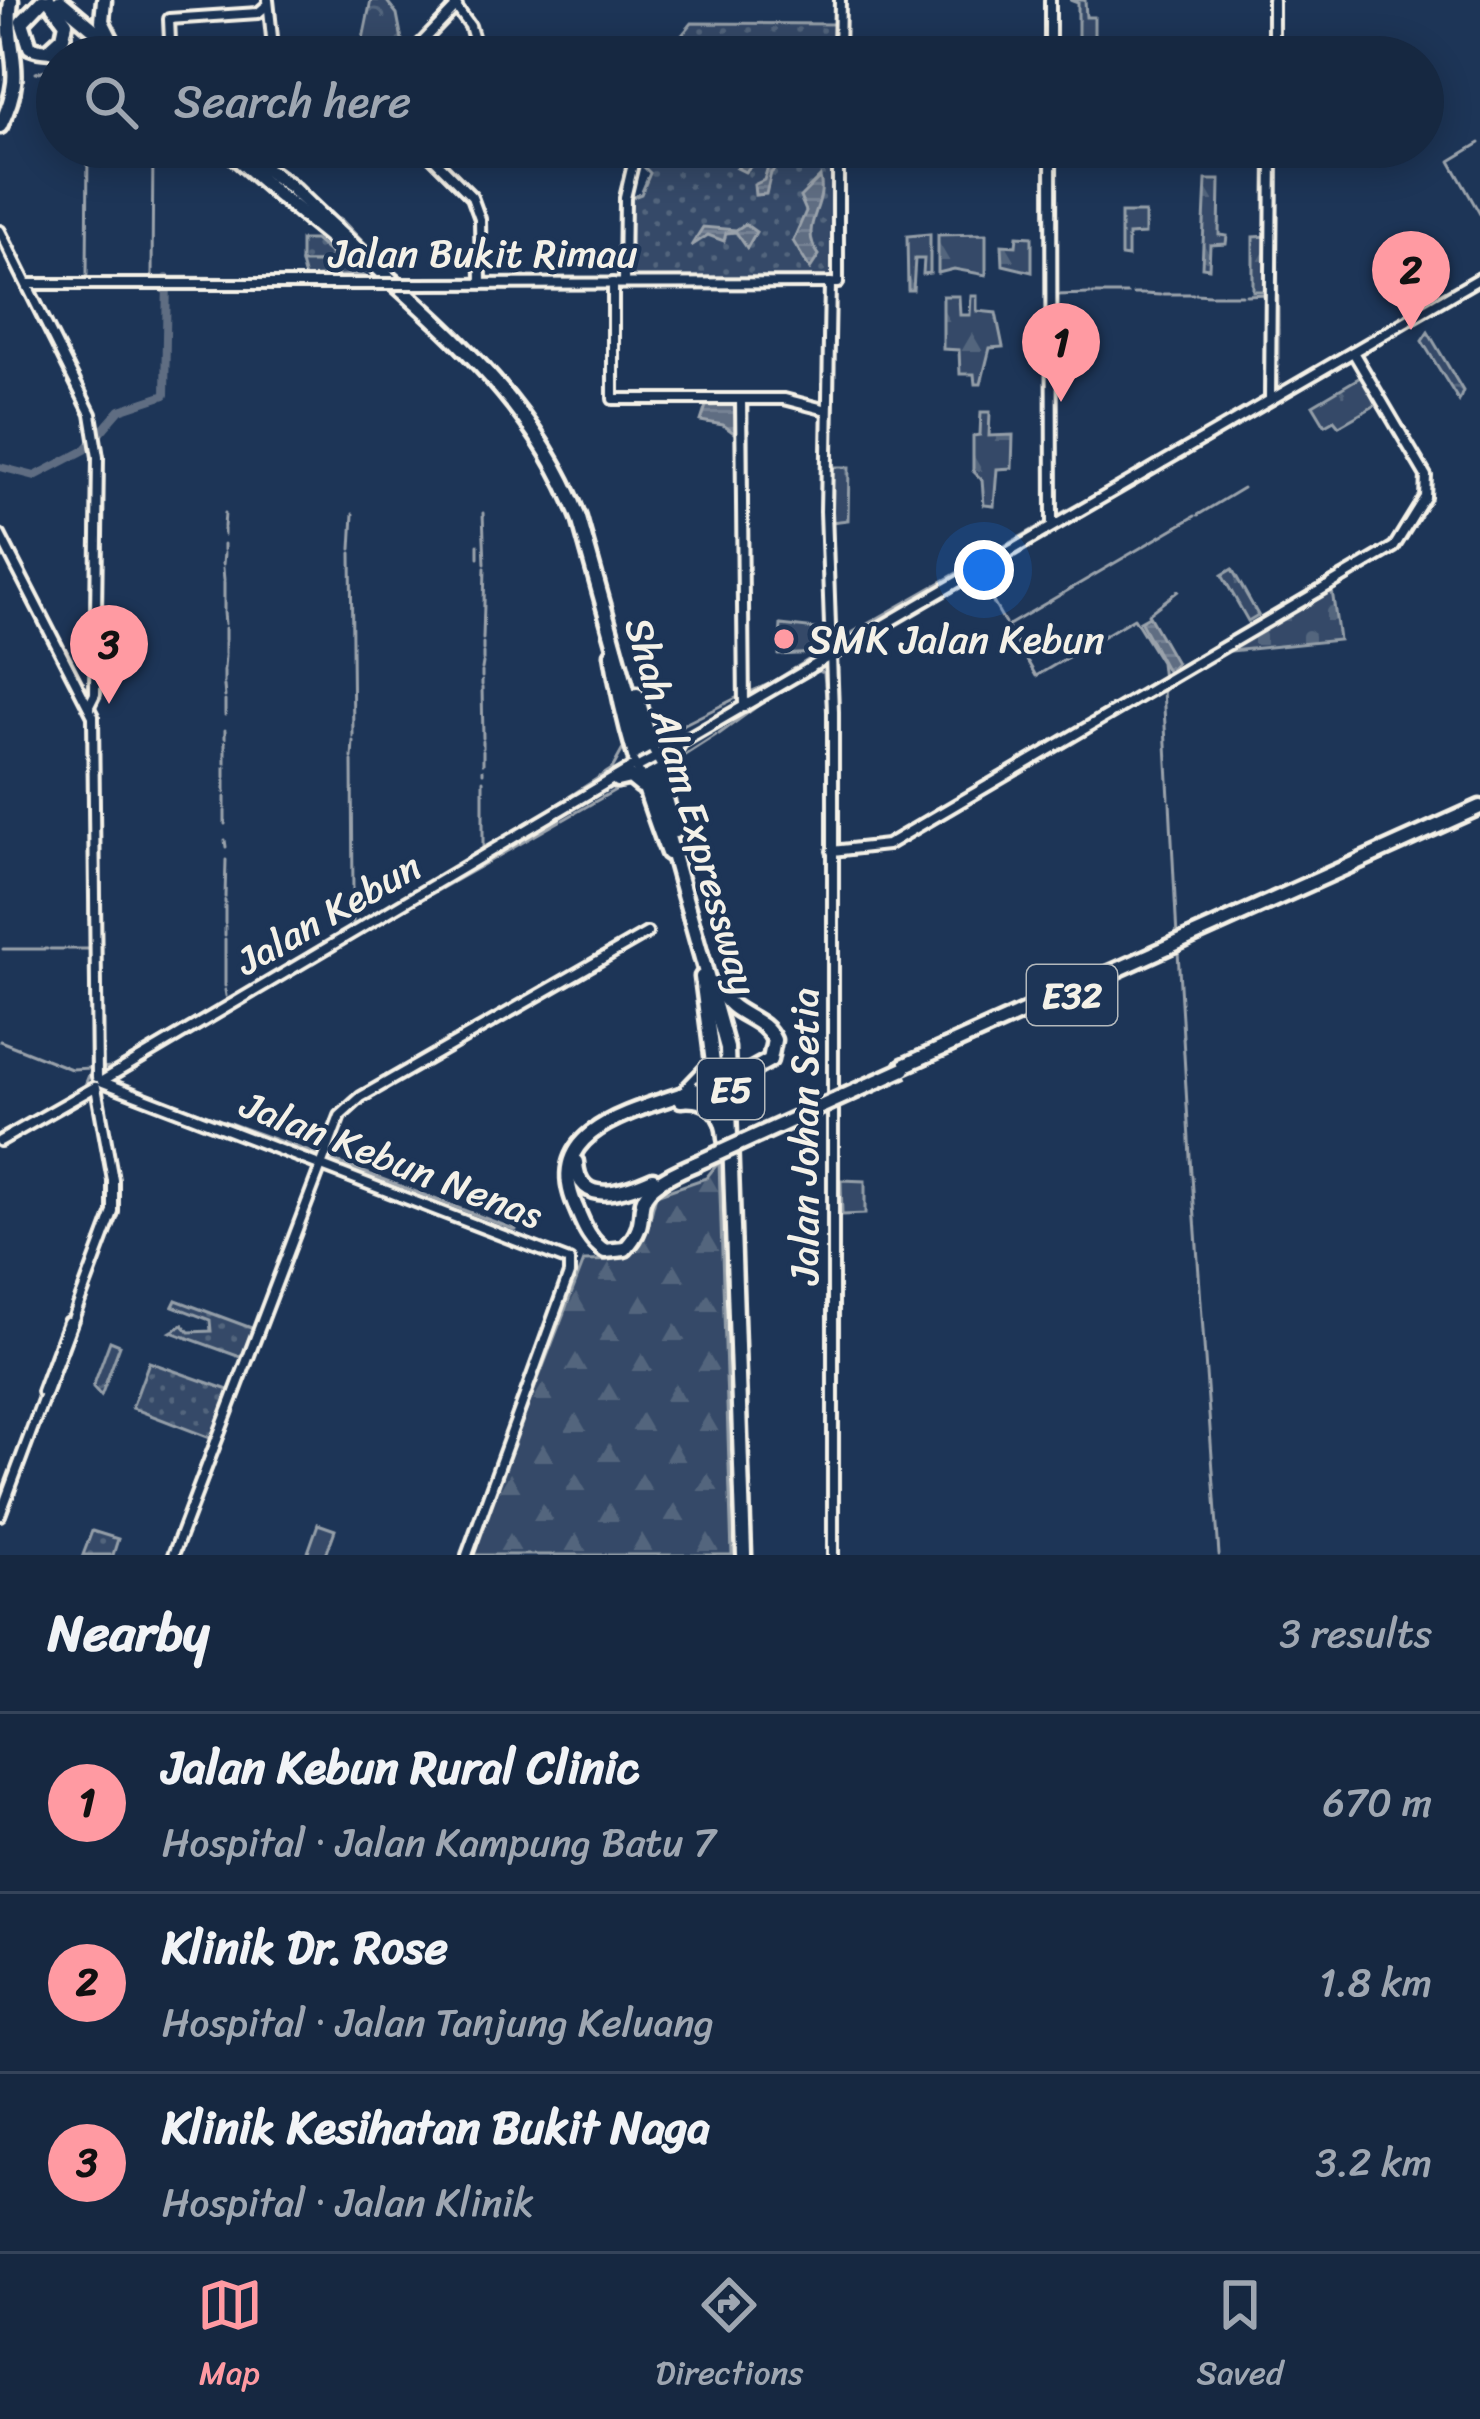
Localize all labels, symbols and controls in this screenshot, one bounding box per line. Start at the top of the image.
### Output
search box [36,36,1444,168]
text: Search here [174,62,411,142]
icon: search [78,69,144,135]
street label: Jalan Bukit Rimau [327,219,637,288]
pin: 2 [1372,231,1450,330]
pin: 1 [1022,303,1100,402]
your location [954,540,1014,600]
pin: 3 [70,605,148,704]
place label: SMK Jalan Kebun [808,605,1104,674]
street label: Shah Alam Expressway [605,609,779,1004]
marker: SMK Jalan Kebun [771,626,797,652]
street label: Jalan Kebun [221,832,434,996]
road number: E32 [1027,965,1117,1025]
street label: Jalan Johan Setia [770,988,839,1286]
road number: E5 [698,1059,764,1119]
street label: Jalan Kebun Nenas [229,1069,553,1249]
text: Nearby [48,1588,209,1678]
text: 3 results [1279,1599,1432,1668]
text: Jalan Kebun Rural Clinic [162,1728,639,1808]
text: 1 [79,1768,95,1837]
text: 670 m [1323,1768,1432,1837]
text: Hospital · Jalan Kampung Batu 7 [162,1808,716,1877]
text: Klinik Dr. Rose [162,1908,448,1988]
text: 2 [76,1948,98,2017]
text: 1.8 km [1319,1948,1432,2017]
text: Hospital · Jalan Tanjung Keluang [162,1988,714,2057]
text: Klinik Kesihatan Bukit Naga [162,2088,710,2168]
text: 3 [76,2128,98,2197]
text: 3.2 km [1316,2128,1432,2197]
text: Hospital · Jalan Klinik [162,2168,534,2237]
tab: Map [197,2272,263,2402]
tab: Directions [656,2272,803,2402]
tab: Saved [1196,2272,1283,2402]

